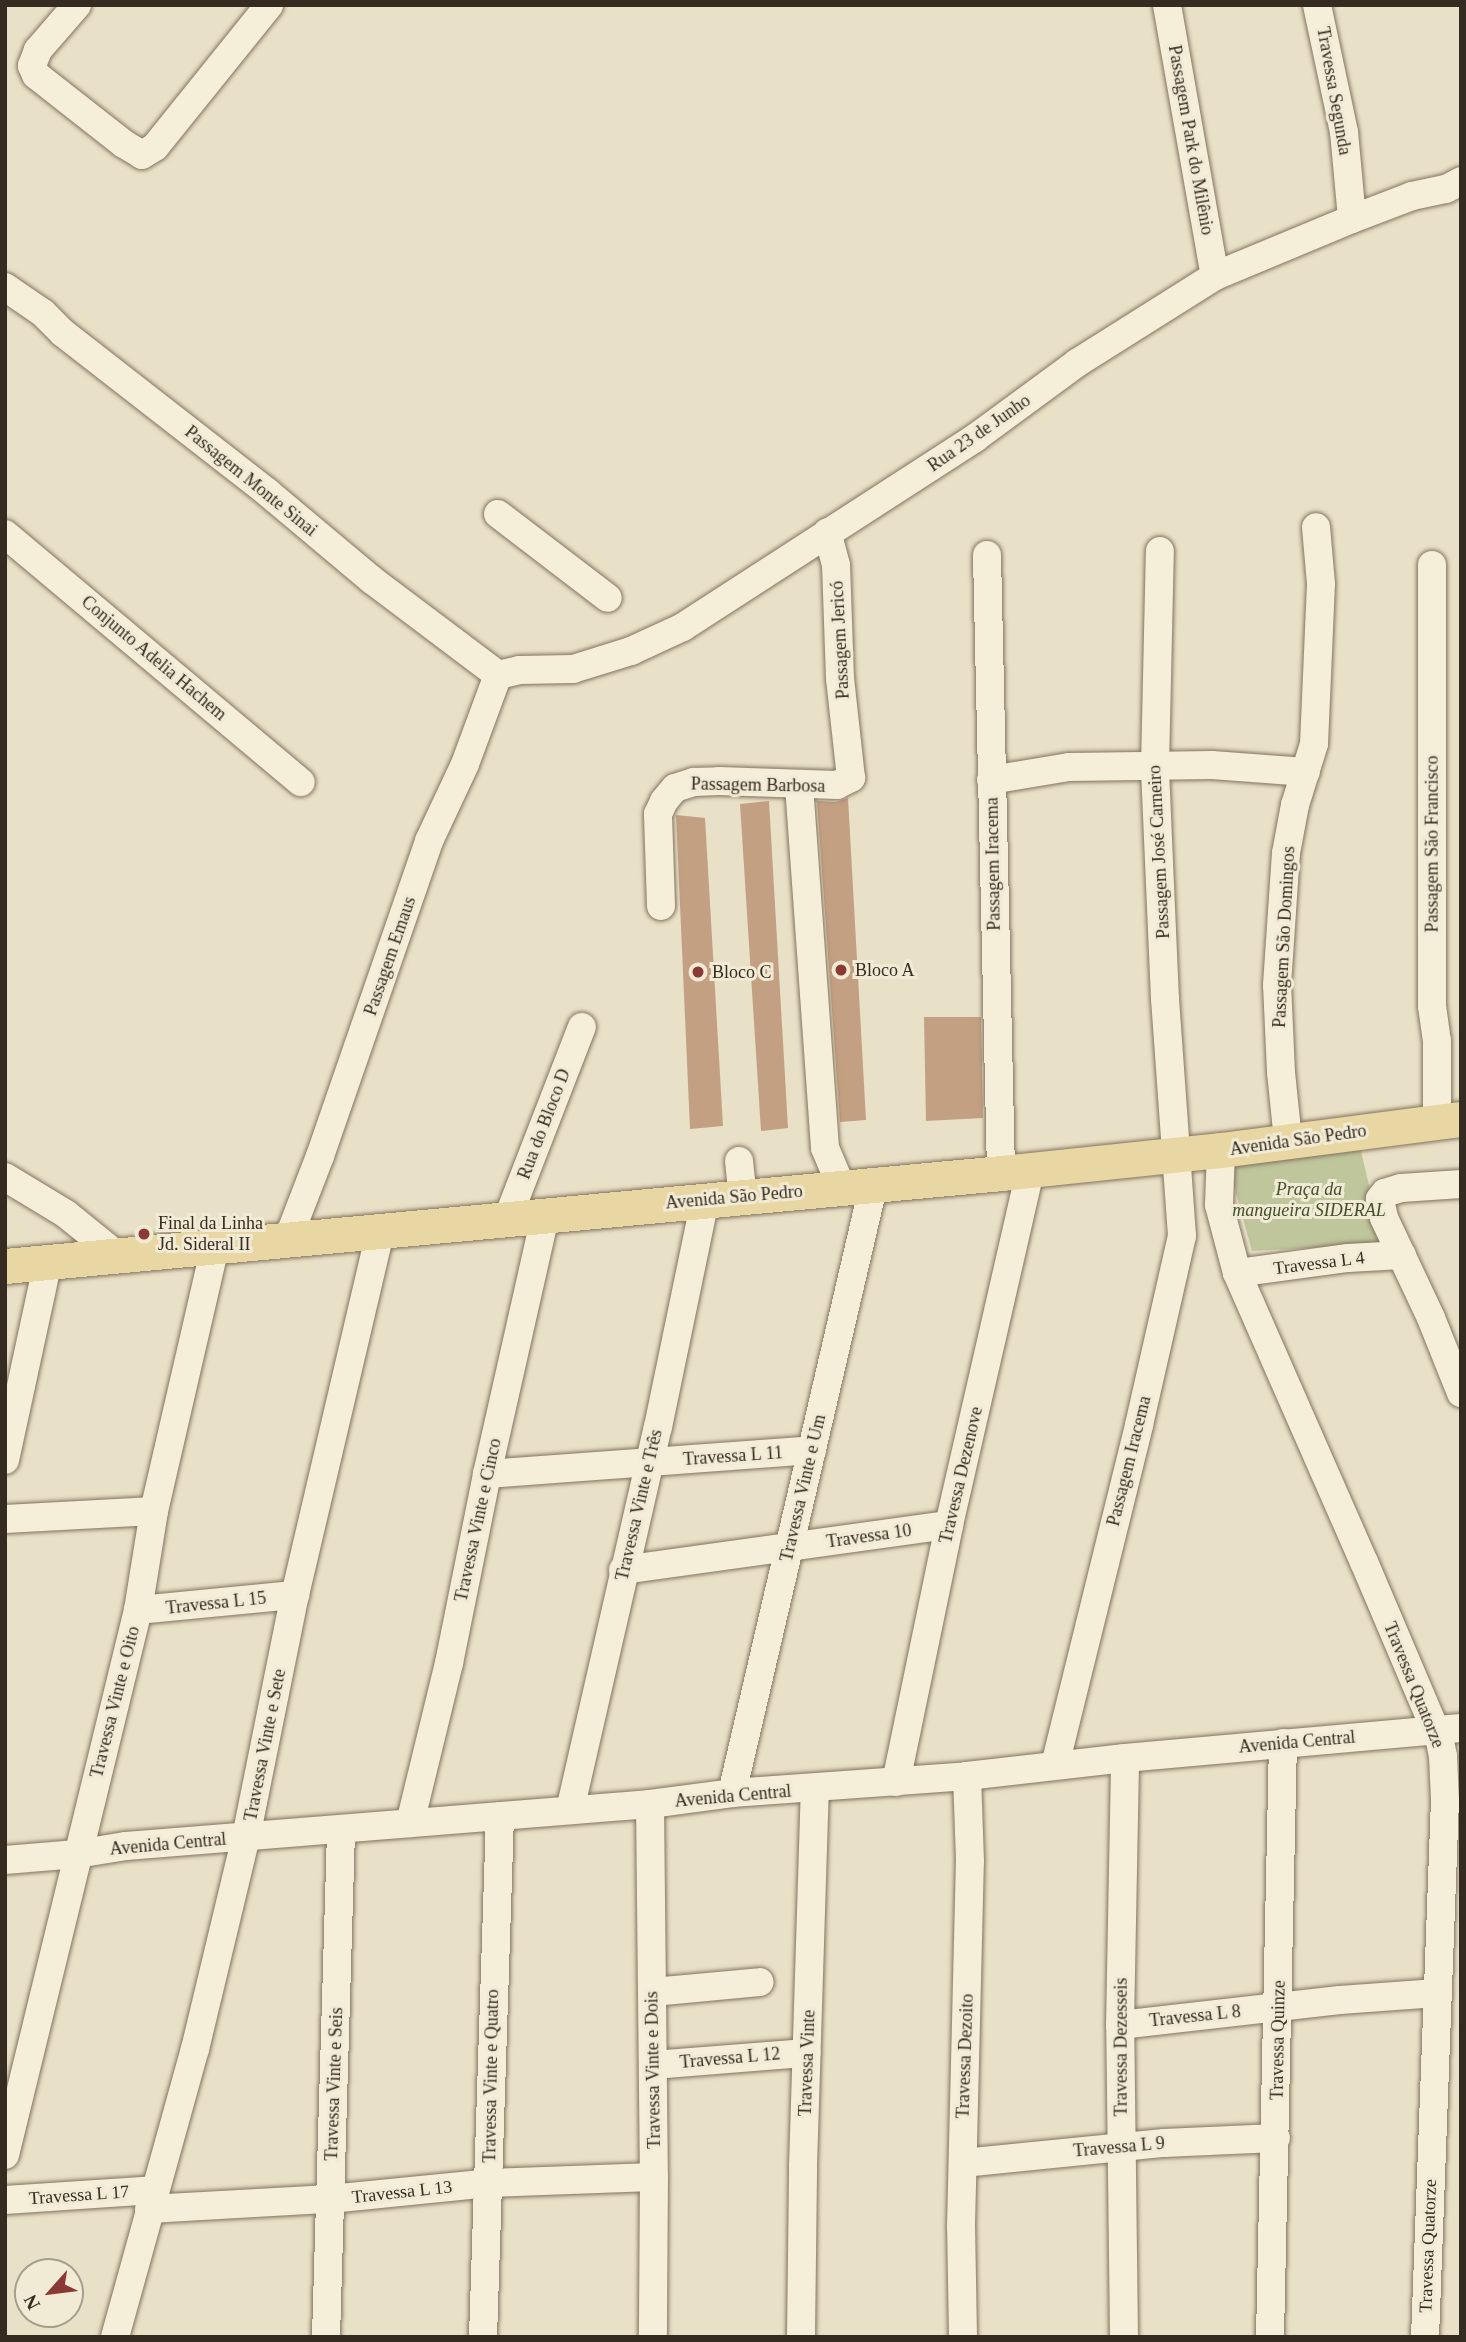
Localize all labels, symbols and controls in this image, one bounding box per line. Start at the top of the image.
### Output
street label: Travessa Segunda [1312,25,1356,157]
street label: Passagem Park do Milênio [1164,43,1218,237]
street label: Rua 23 de Junho [923,390,1035,476]
street label: Passagem Monte Sinai [180,421,322,541]
street label: Passagem Jericó [826,580,854,700]
street label: Conjunto Adelia Hachem [77,591,231,725]
street label: Passagem São Francisco [1421,756,1443,932]
street label: Passagem José Carneiro [1144,765,1174,939]
street label: Passagem Barbosa [691,773,825,797]
street label: Passagem Iracema [981,797,1005,931]
street label: Passagem São Domingos [1268,846,1300,1028]
street label: Passagem Emaus [360,894,420,1018]
place label: Bloco A [855,959,915,981]
place label: Bloco C [712,961,772,983]
marker: Bloco A [833,962,849,978]
marker: Bloco C [690,964,706,980]
street label: Rua do Bloco D [513,1066,575,1182]
street label: Avenida São Pedro [1228,1120,1368,1160]
park label: Praça da mangueira SIDERAL [1232,1179,1386,1222]
street label: Avenida São Pedro [665,1180,803,1214]
place label: Final da Linha Jd. Sideral II [158,1213,263,1256]
marker: Final da Linha Jd. Sideral II [136,1226,152,1242]
street label: Travessa L 4 [1272,1247,1366,1279]
street label: Passagem Iracema [1102,1394,1156,1528]
street label: Travessa Dezenove [935,1404,987,1546]
street label: Travessa Vinte e Um [776,1412,830,1564]
street label: Travessa Vinte e Três [611,1427,667,1583]
street label: Travessa Vinte e Cinco [450,1436,506,1604]
street label: Travessa L 11 [682,1442,784,1470]
street label: Travessa 10 [825,1519,913,1553]
street label: Travessa L 15 [164,1587,268,1619]
street label: Travessa Quatorze [1379,1619,1449,1751]
street label: Travessa Vinte e Oito [86,1624,144,1780]
street label: Travessa Vinte e Sete [240,1667,290,1823]
street label: Avenida Central [1238,1726,1356,1758]
street label: Avenida Central [674,1780,792,1812]
street label: Avenida Central [109,1828,227,1860]
street label: Travessa Dezesseis [1110,1978,1132,2116]
street label: Travessa Quinze [1266,1980,1290,2100]
street label: Travessa Vinte e Quatro [479,1989,503,2163]
street label: Travessa Vinte e Dois [641,1991,665,2149]
street label: Travessa Dezoito [952,1993,978,2119]
street label: Travessa L 8 [1148,2000,1242,2032]
street label: Travessa Vinte e Seis [321,2007,347,2161]
street label: Travessa Vinte [794,2009,820,2117]
street label: Travessa L 12 [679,2043,781,2073]
street label: Travessa L 9 [1072,2132,1166,2162]
street label: Travessa L 13 [350,2176,454,2208]
street label: Travessa Quatorze [1415,2179,1441,2313]
street label: Travessa L 17 [28,2181,130,2209]
north arrow [14,2258,84,2328]
text: N [19,2291,44,2313]

